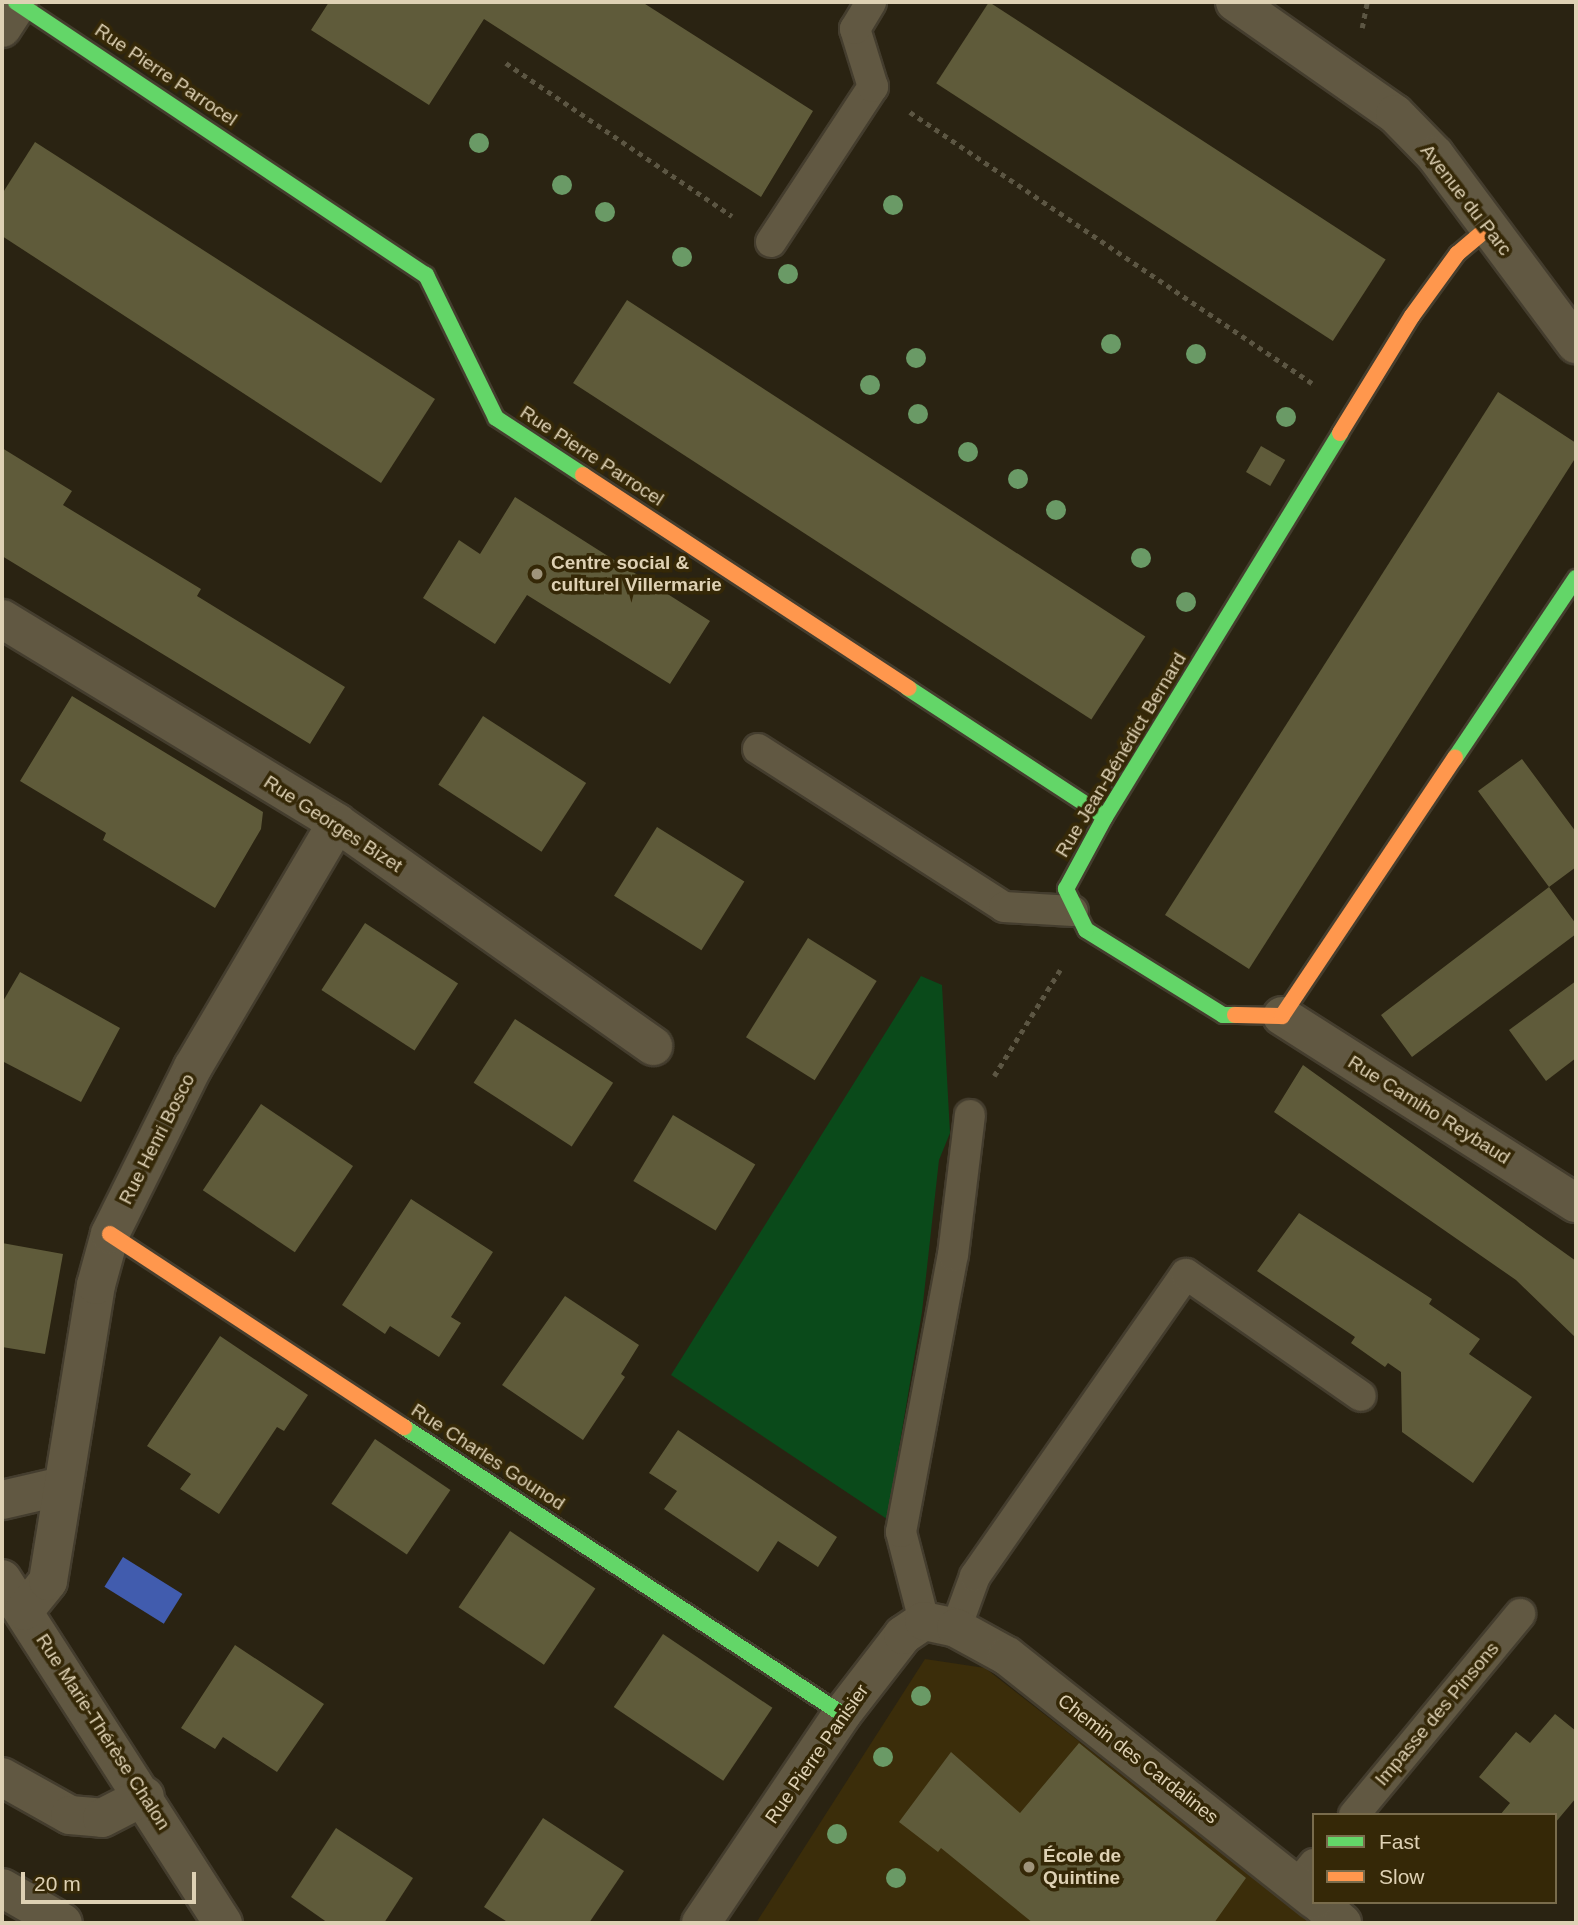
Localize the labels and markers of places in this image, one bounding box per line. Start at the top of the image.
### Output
place label: Centre social & culturel Villermarie [551,552,722,596]
marker: Centre social & culturel Villermarie [529,566,545,582]
place label: École de Quintine [1043,1845,1121,1889]
marker: École de Quintine [1021,1859,1037,1875]

